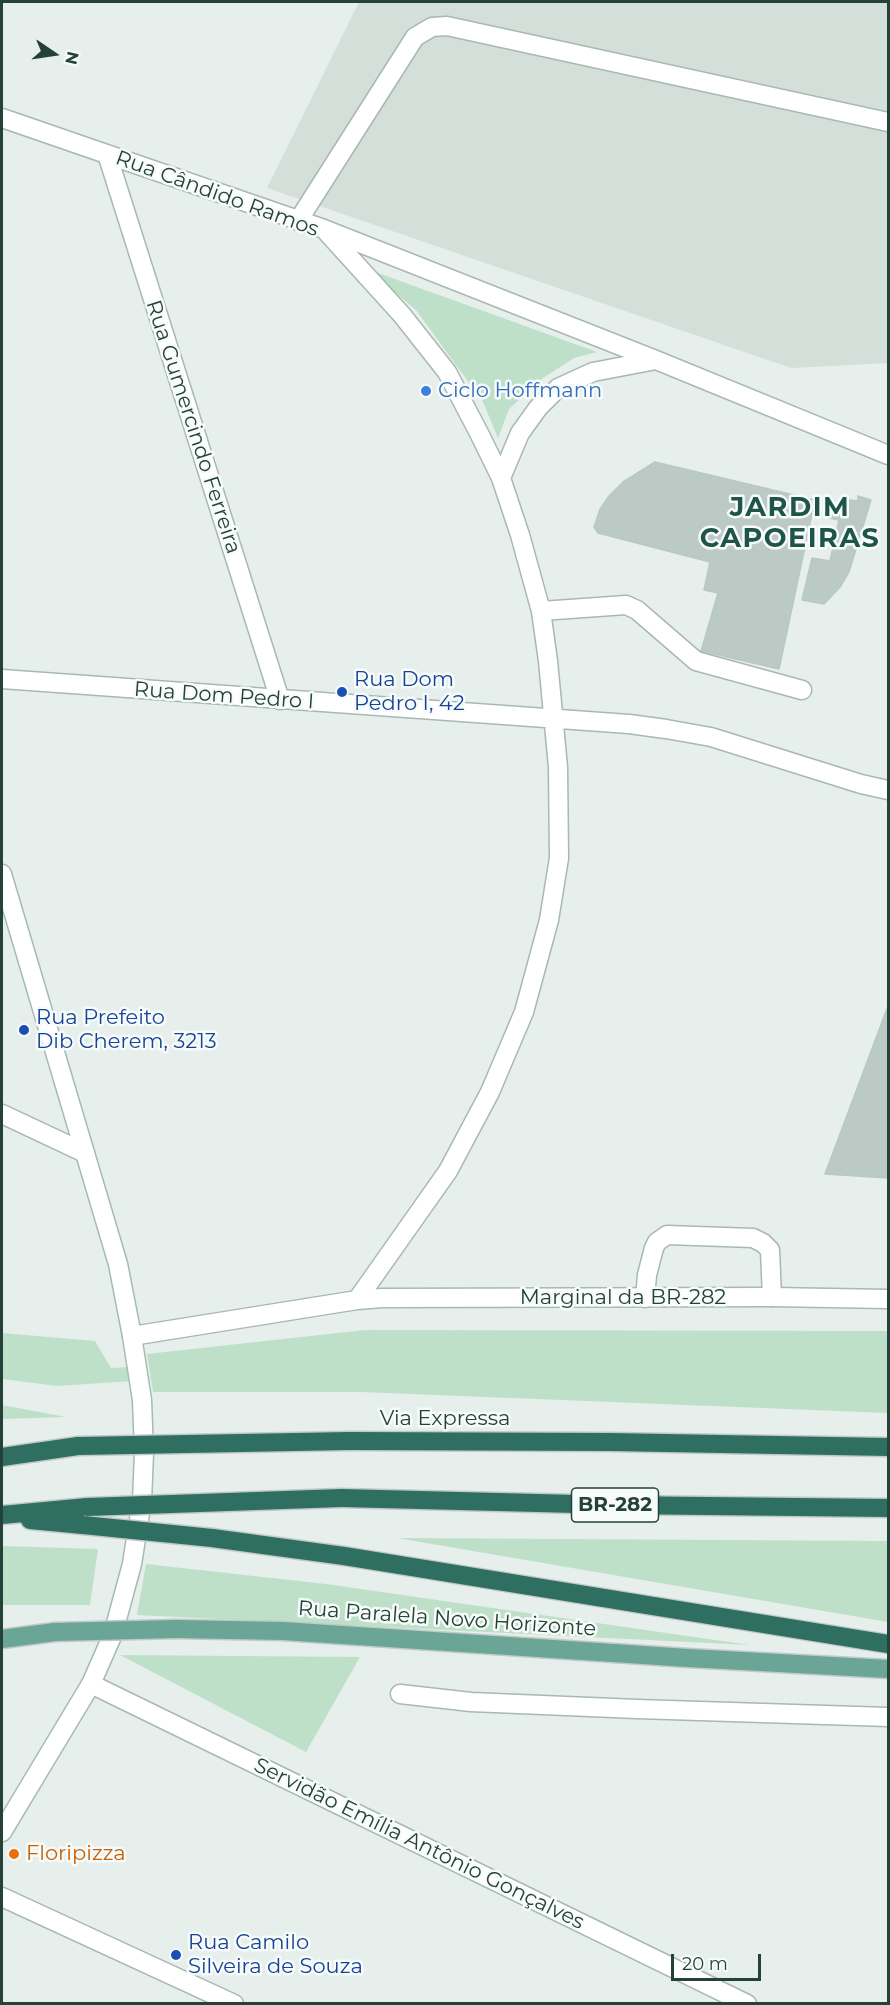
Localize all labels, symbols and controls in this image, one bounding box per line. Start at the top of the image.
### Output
north arrow [24,24,84,84]
text: N [61,50,83,67]
street label: Rua Cândido Ramos [112,145,322,243]
street label: Rua Gumercindo Ferreira [140,297,246,557]
place label: Ciclo Hoffmann [438,378,602,404]
marker: Ciclo Hoffmann [419,384,433,398]
district label: JARDIM CAPOEIRAS [700,492,880,555]
place label: Rua Dom Pedro I, 42 [354,667,465,717]
street label: Rua Dom Pedro I [133,677,315,715]
marker: Rua Dom Pedro I, 42 [335,685,349,699]
place label: Rua Prefeito Dib Cherem, 3213 [36,1005,217,1055]
marker: Rua Prefeito Dib Cherem, 3213 [17,1023,31,1037]
street label: Marginal da BR-282 [520,1285,726,1311]
street label: Via Expressa [380,1406,510,1432]
road number: BR-282 [572,1488,658,1522]
street label: Rua Paralela Novo Horizonte [297,1596,597,1642]
street label: Servidão Emília Antônio Gonçalves [250,1753,588,1935]
place label: Floripizza [26,1841,126,1867]
marker: Floripizza [7,1847,21,1861]
place label: Rua Camilo Silveira de Souza [188,1930,363,1980]
scale bar [674,1942,764,1980]
marker: Rua Camilo Silveira de Souza [169,1948,183,1962]
text: 20 m [682,1953,728,1975]

